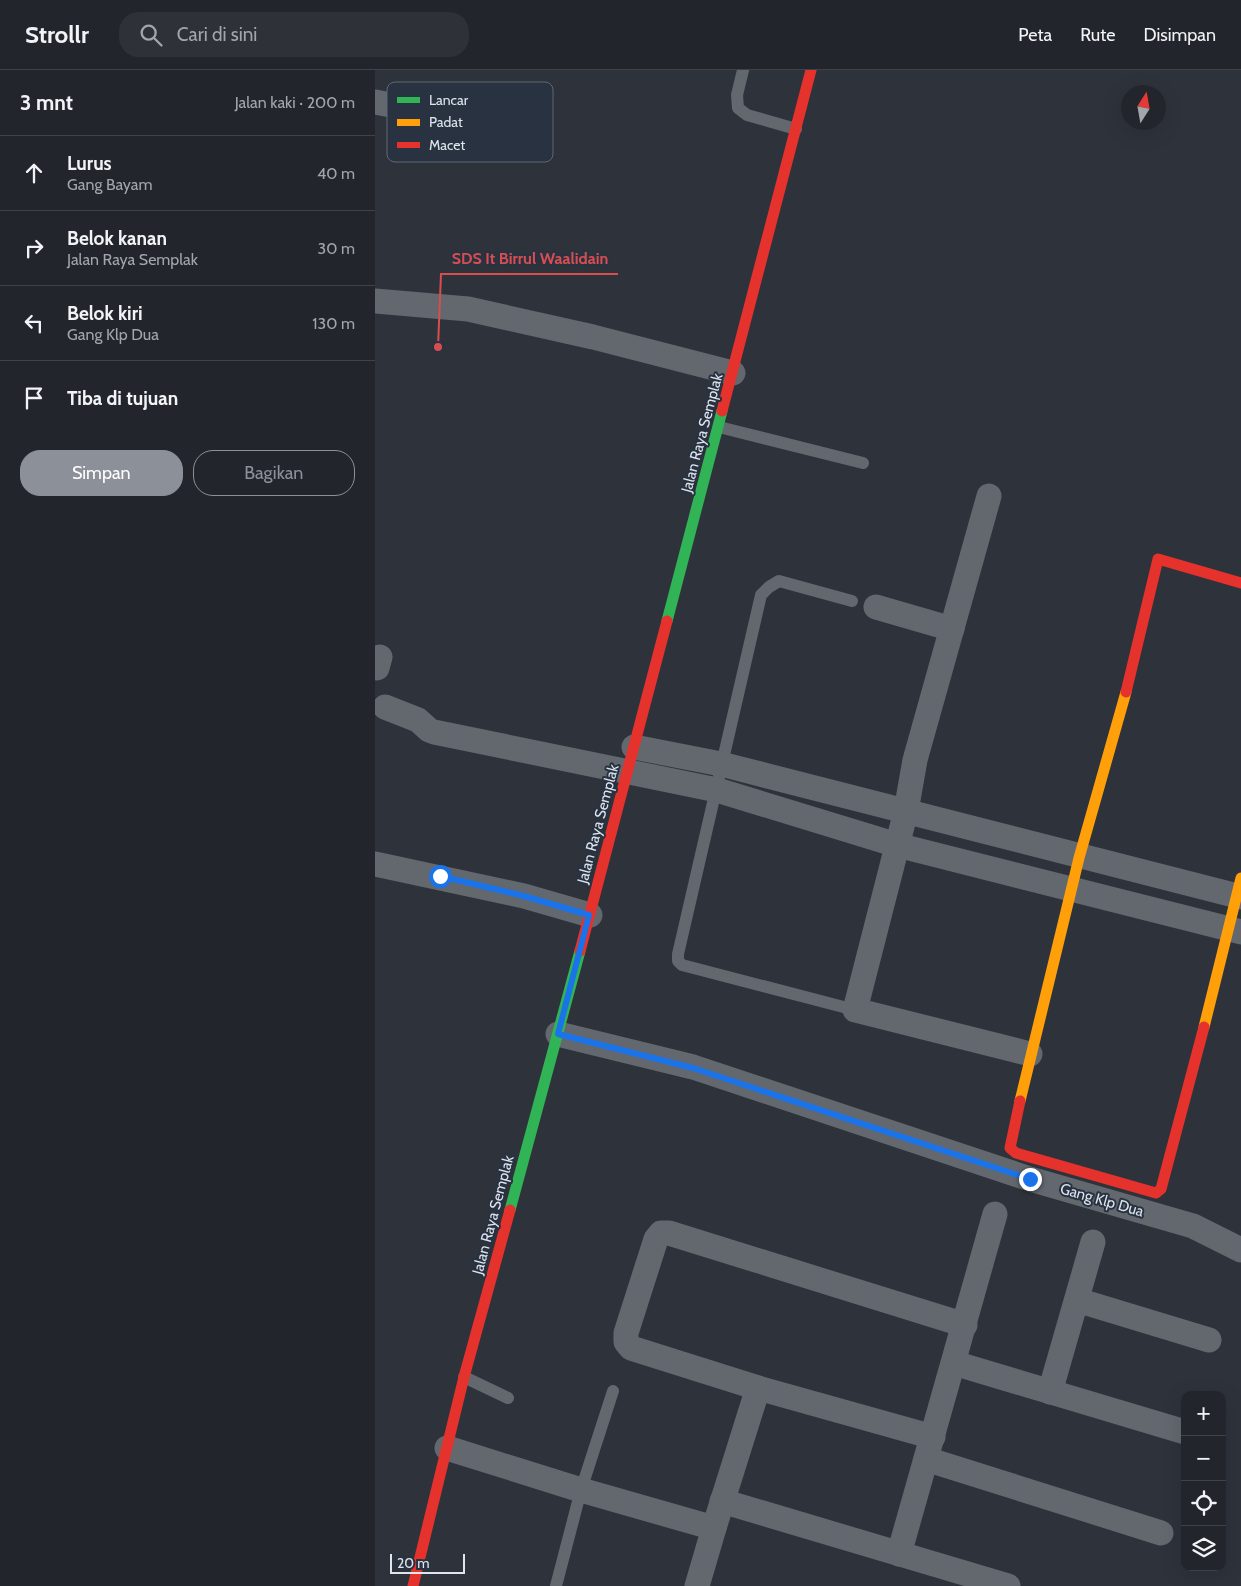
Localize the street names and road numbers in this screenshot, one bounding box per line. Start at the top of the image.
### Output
street label: Jalan Raya Semplak [677,371,727,496]
street label: Jalan Raya Semplak [573,762,623,887]
street label: Jalan Raya Semplak [468,1153,518,1278]
street label: Gang Klp Dua [1058,1179,1147,1221]

